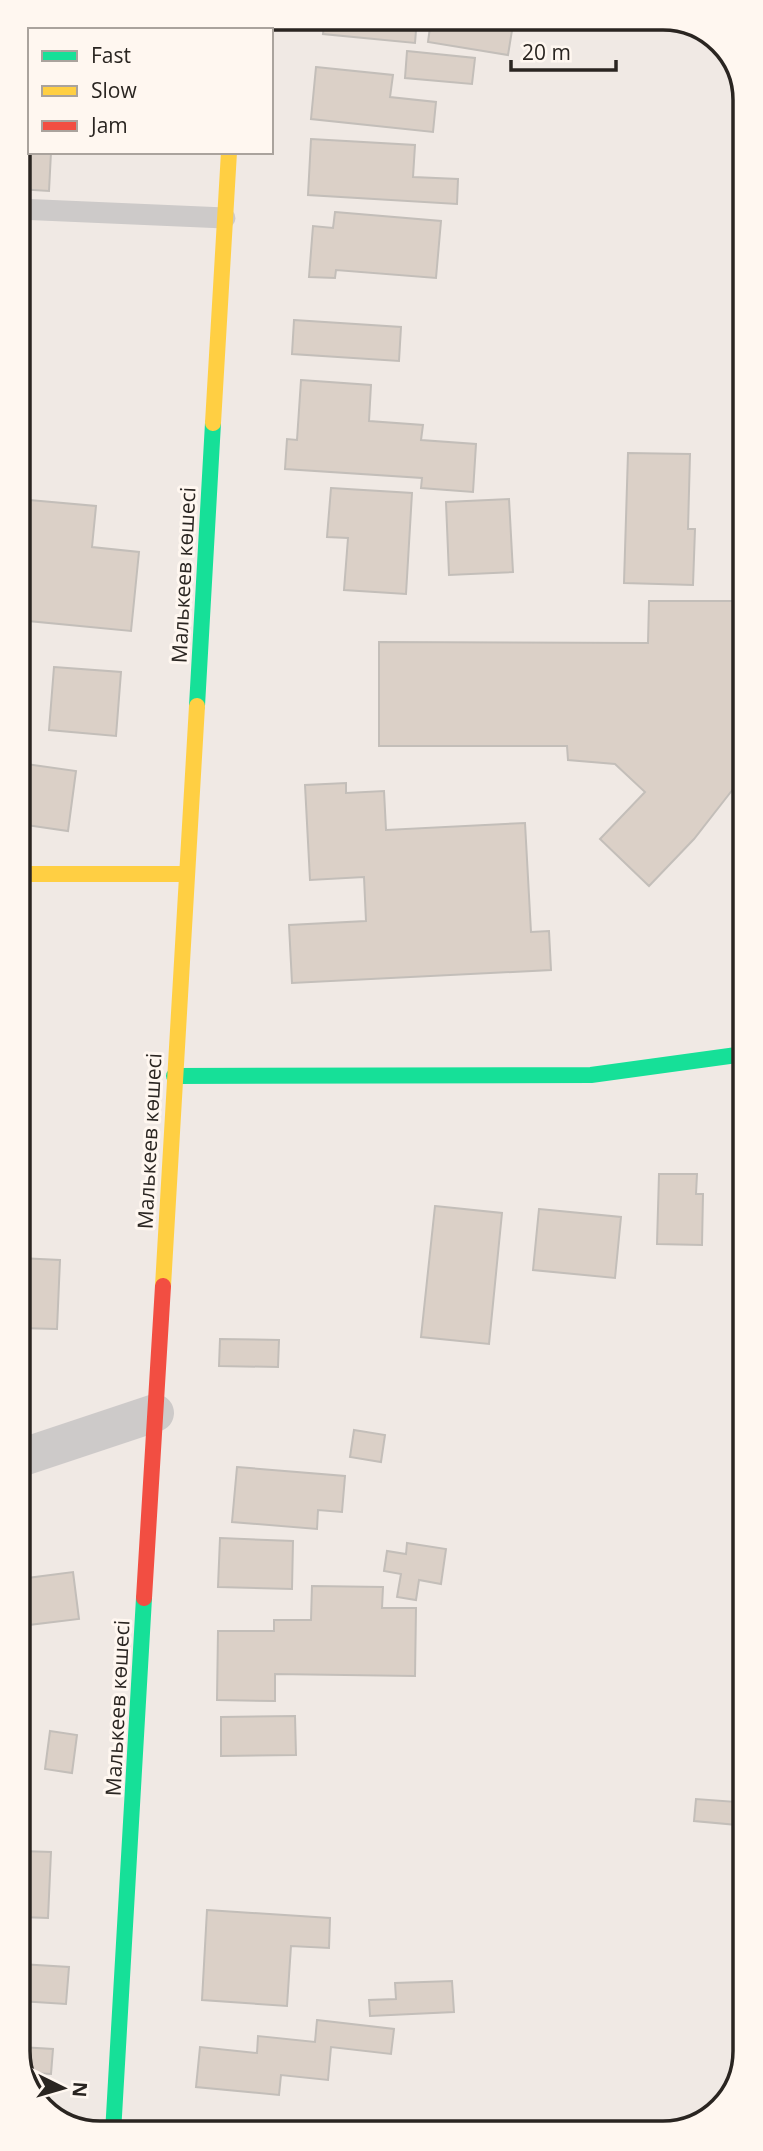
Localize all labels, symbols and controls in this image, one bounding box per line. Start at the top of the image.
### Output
legend [28,28,273,154]
scale bar [511,28,616,72]
text: 20 m [522,38,571,66]
text: Fast [91,41,131,69]
text: Slow [91,76,137,104]
text: Jam [89,111,128,139]
street label: Малькеев көшесі [164,486,202,664]
street label: Малькеев көшесі [130,1052,168,1230]
street label: Малькеев көшесі [98,1619,136,1797]
north arrow [28,2053,98,2123]
text: N [66,2081,94,2098]

